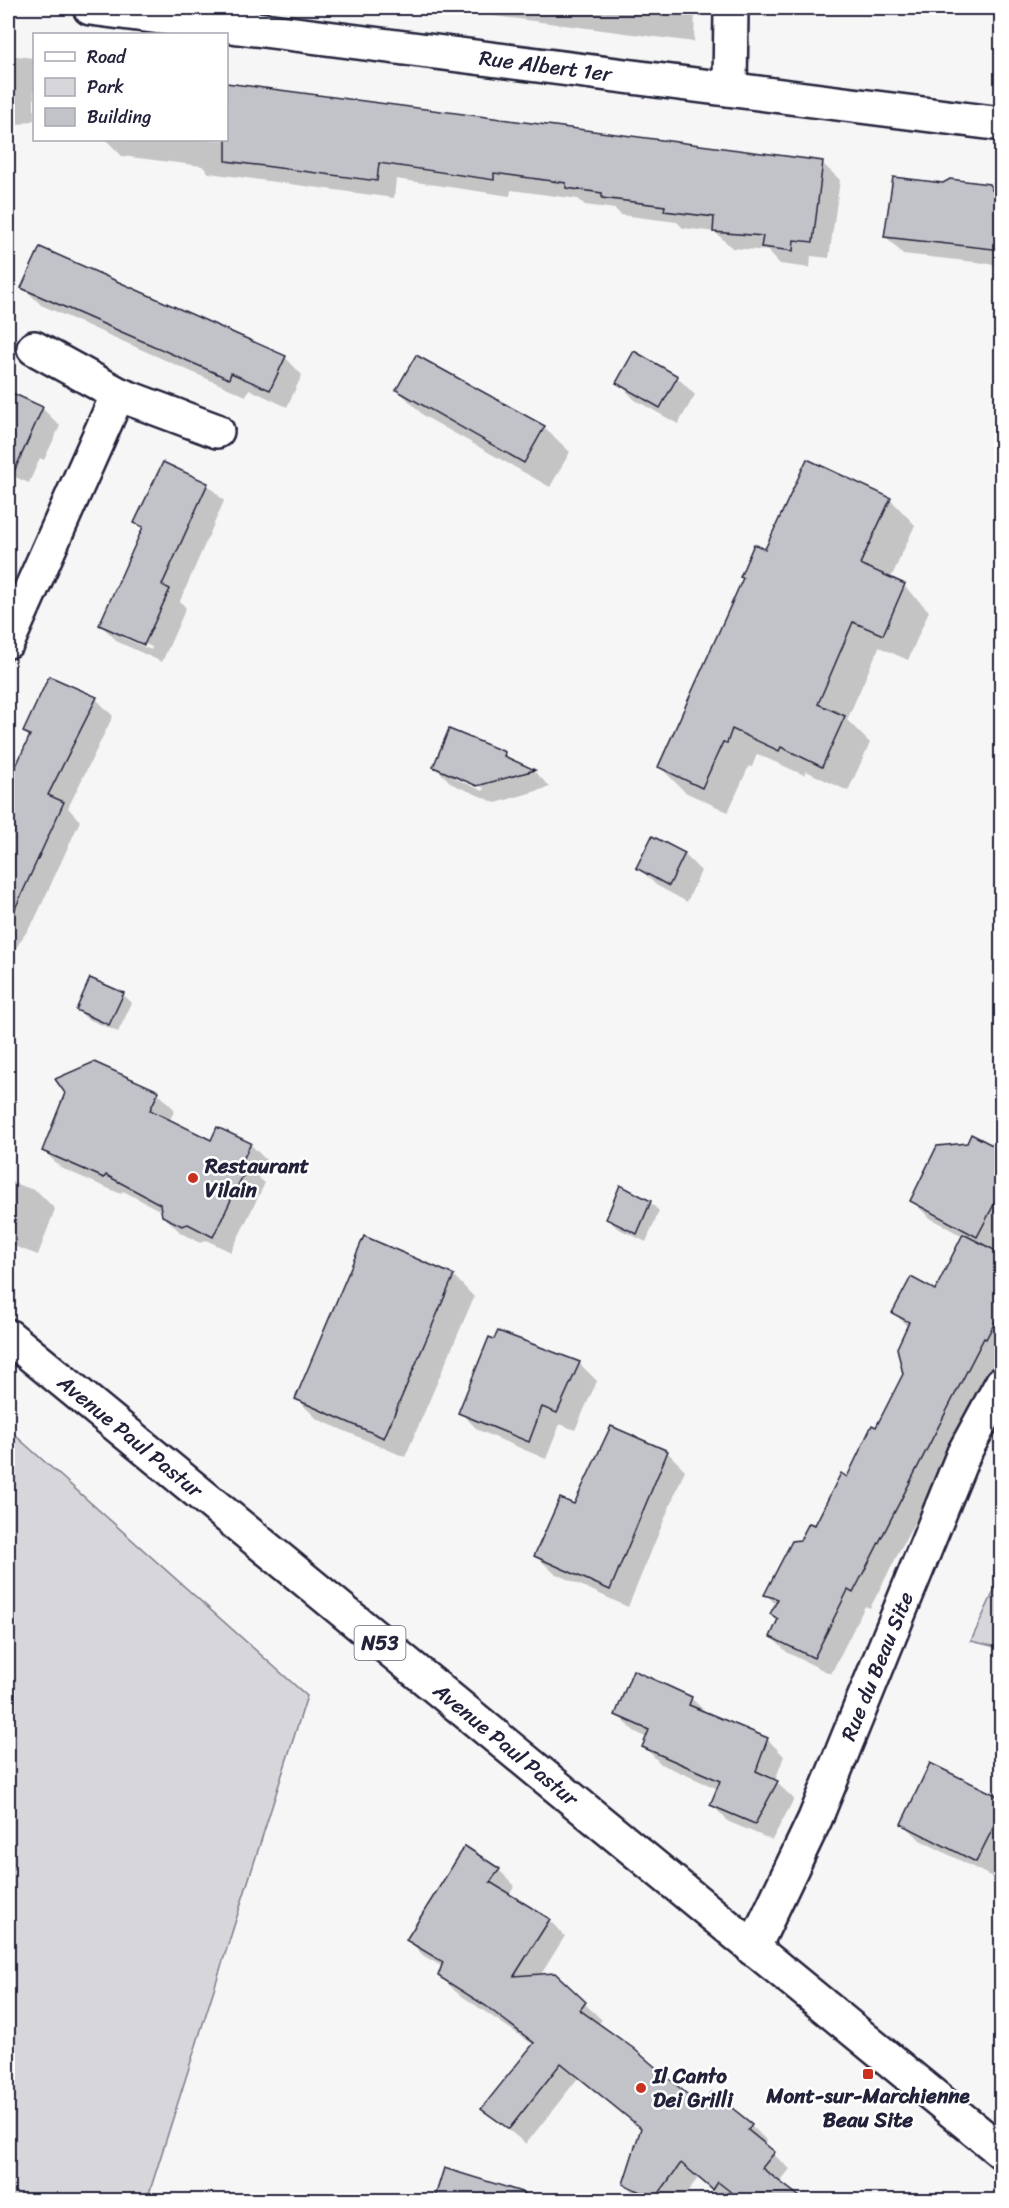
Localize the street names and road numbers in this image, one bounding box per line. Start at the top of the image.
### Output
street label: Rue Albert 1er [477,39,615,93]
street label: Avenue Paul Pastur [48,1364,213,1509]
street label: Rue du Beau Site [830,1585,925,1747]
road number: N53 [354,1626,406,1660]
street label: Avenue Paul Pastur [424,1672,588,1817]

